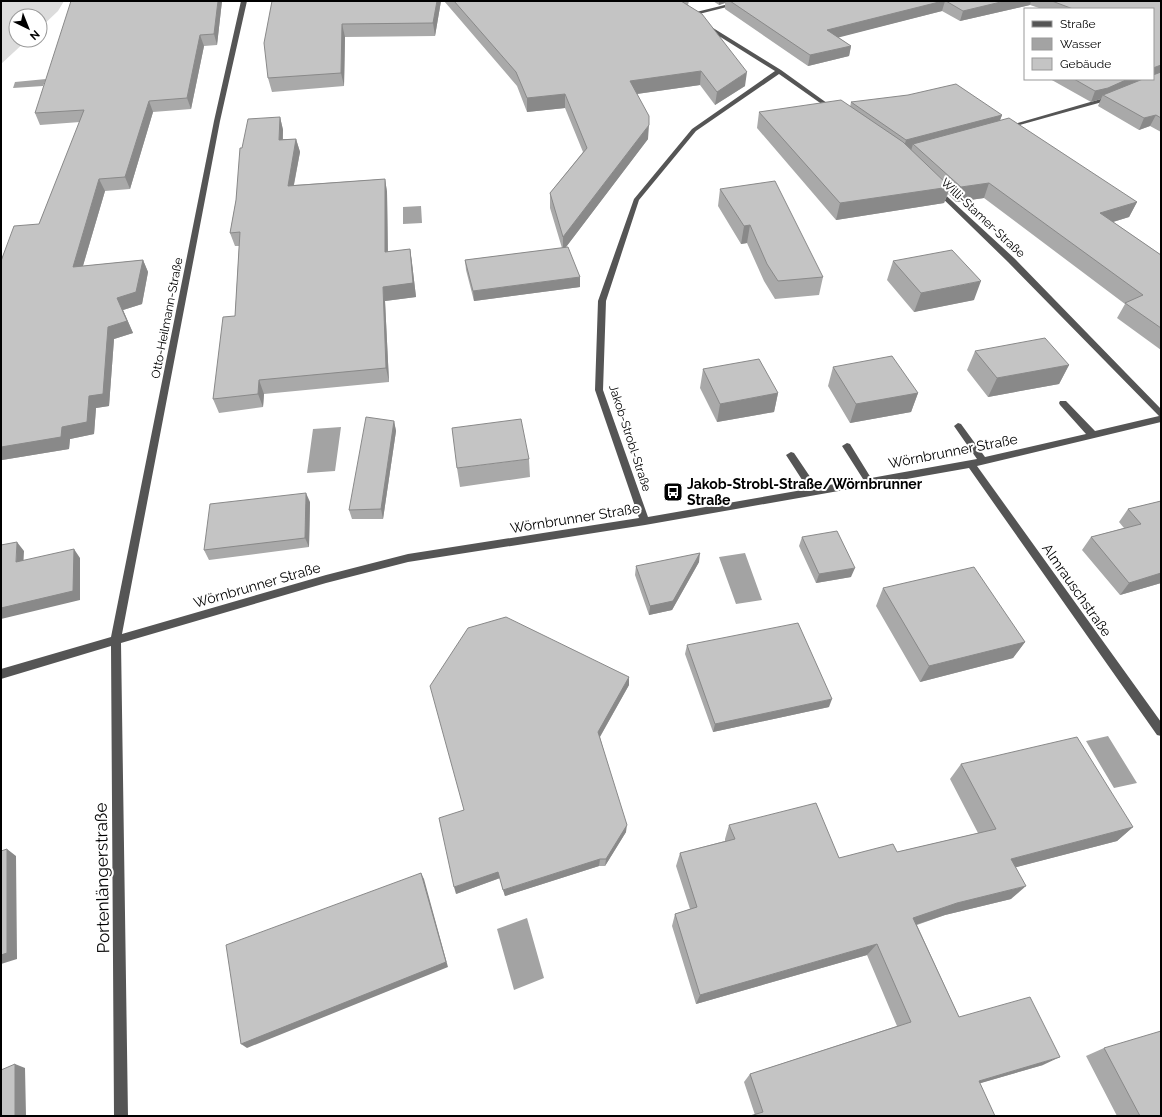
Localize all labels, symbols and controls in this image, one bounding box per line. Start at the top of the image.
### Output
north arrow [8,8,48,48]
legend [1024,8,1154,80]
text: Straße [1060,17,1096,31]
text: N [27,27,42,43]
text: Wasser [1060,37,1102,51]
text: Gebäude [1060,57,1111,71]
street label: Willi-Stamer-Straße [938,176,1028,260]
street label: Otto-Heilmann-Straße [148,256,186,380]
street label: Jakob-Strobl-Straße [606,383,654,493]
street label: Wörnbrunner Straße [887,431,1019,471]
place label: Jakob-Strobl-Straße/Wörnbrunner Straße [687,476,923,508]
bus stop icon: Jakob-Strobl-Straße/Wörnbrunner Straße [662,481,684,503]
street label: Wörnbrunner Straße [509,500,641,536]
street label: Almrauschstraße [1039,541,1115,639]
street label: Wörnbrunner Straße [192,559,322,611]
street label: Portenlängerstraße [91,803,113,953]

